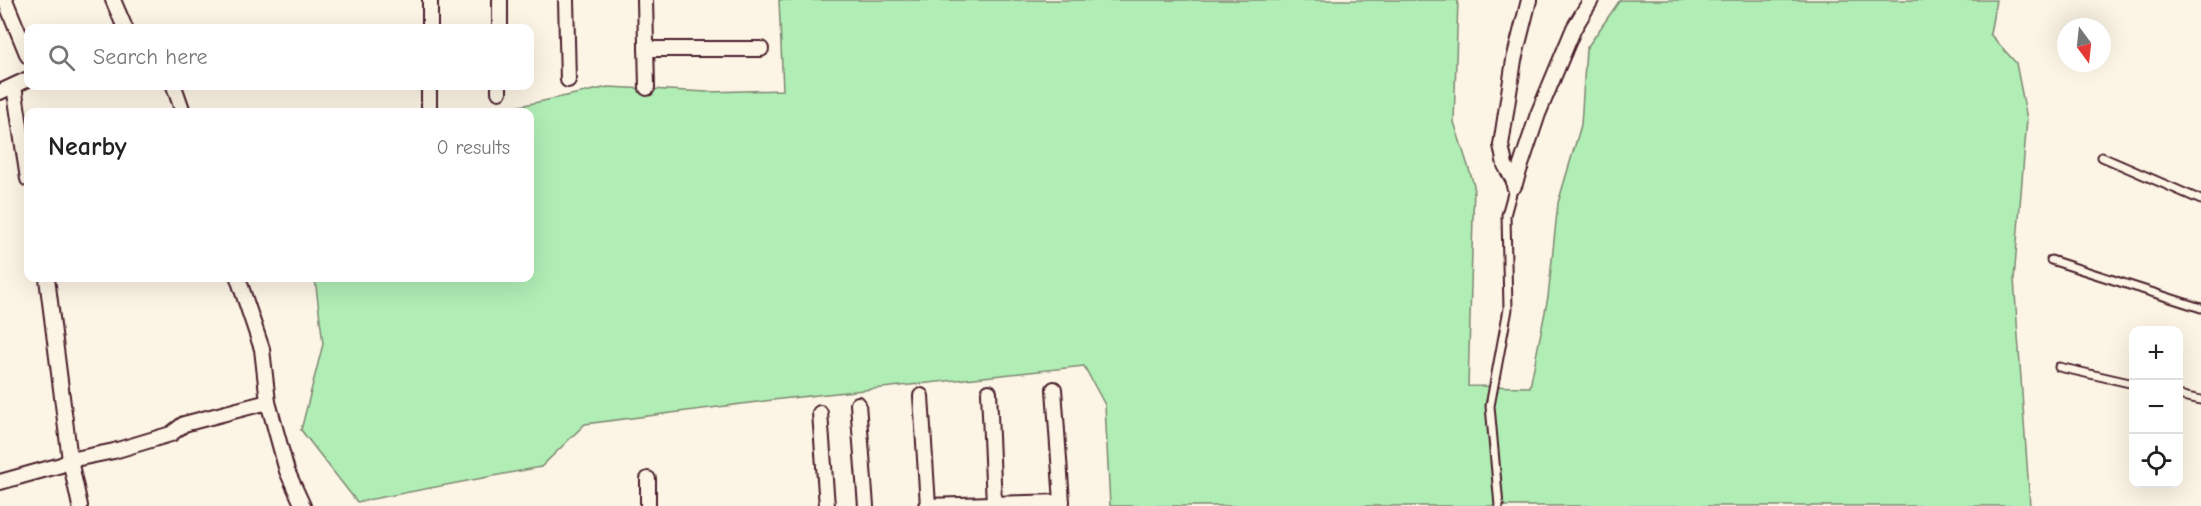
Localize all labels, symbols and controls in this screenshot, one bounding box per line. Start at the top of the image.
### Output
north arrow [2057,18,2111,72]
search box [24,24,534,90]
icon: search [45,41,78,74]
text: Search here [93,44,208,70]
text: Nearby [48,132,127,162]
text: 0 results [437,136,510,159]
map controls [2129,326,2183,488]
button: + [2129,326,2183,380]
button: − [2129,380,2183,434]
button: locate [2129,434,2183,488]

